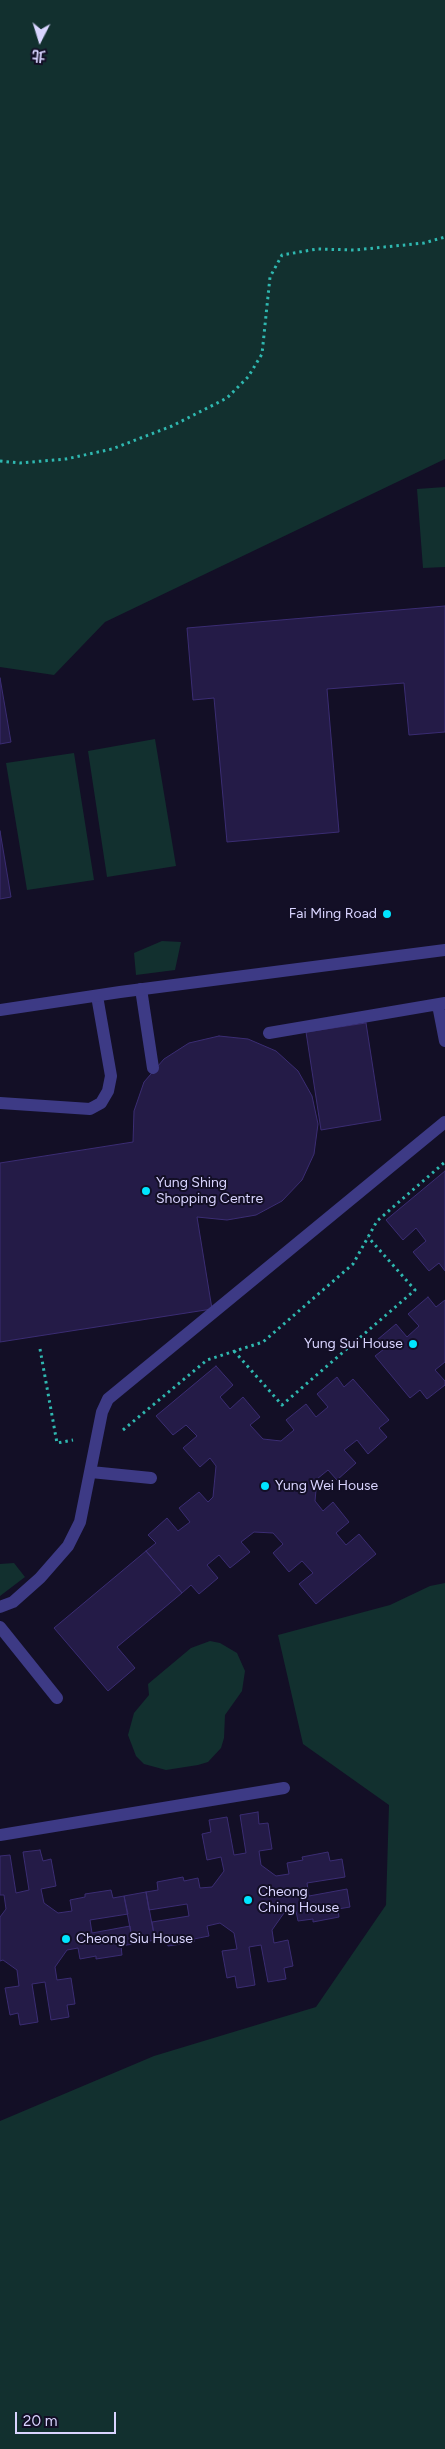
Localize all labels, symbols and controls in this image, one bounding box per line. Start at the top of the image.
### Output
north arrow [15,15,65,65]
text: 北 [31,46,46,65]
place label: Fai Ming Road [289,906,377,922]
marker: Fai Ming Road [381,908,393,920]
place label: Yung Shing Shopping Centre [156,1175,263,1208]
marker: Yung Shing Shopping Centre [140,1185,152,1197]
place label: Yung Sui House [304,1336,403,1352]
marker: Yung Sui House [407,1338,419,1350]
place label: Yung Wei House [275,1478,378,1494]
marker: Yung Wei House [259,1480,271,1492]
place label: Cheong Ching House [258,1884,339,1916]
marker: Cheong Ching House [242,1894,254,1906]
place label: Cheong Siu House [76,1931,193,1947]
marker: Cheong Siu House [60,1933,72,1945]
scale bar [18,2402,119,2434]
text: 20 m [23,2412,57,2430]

